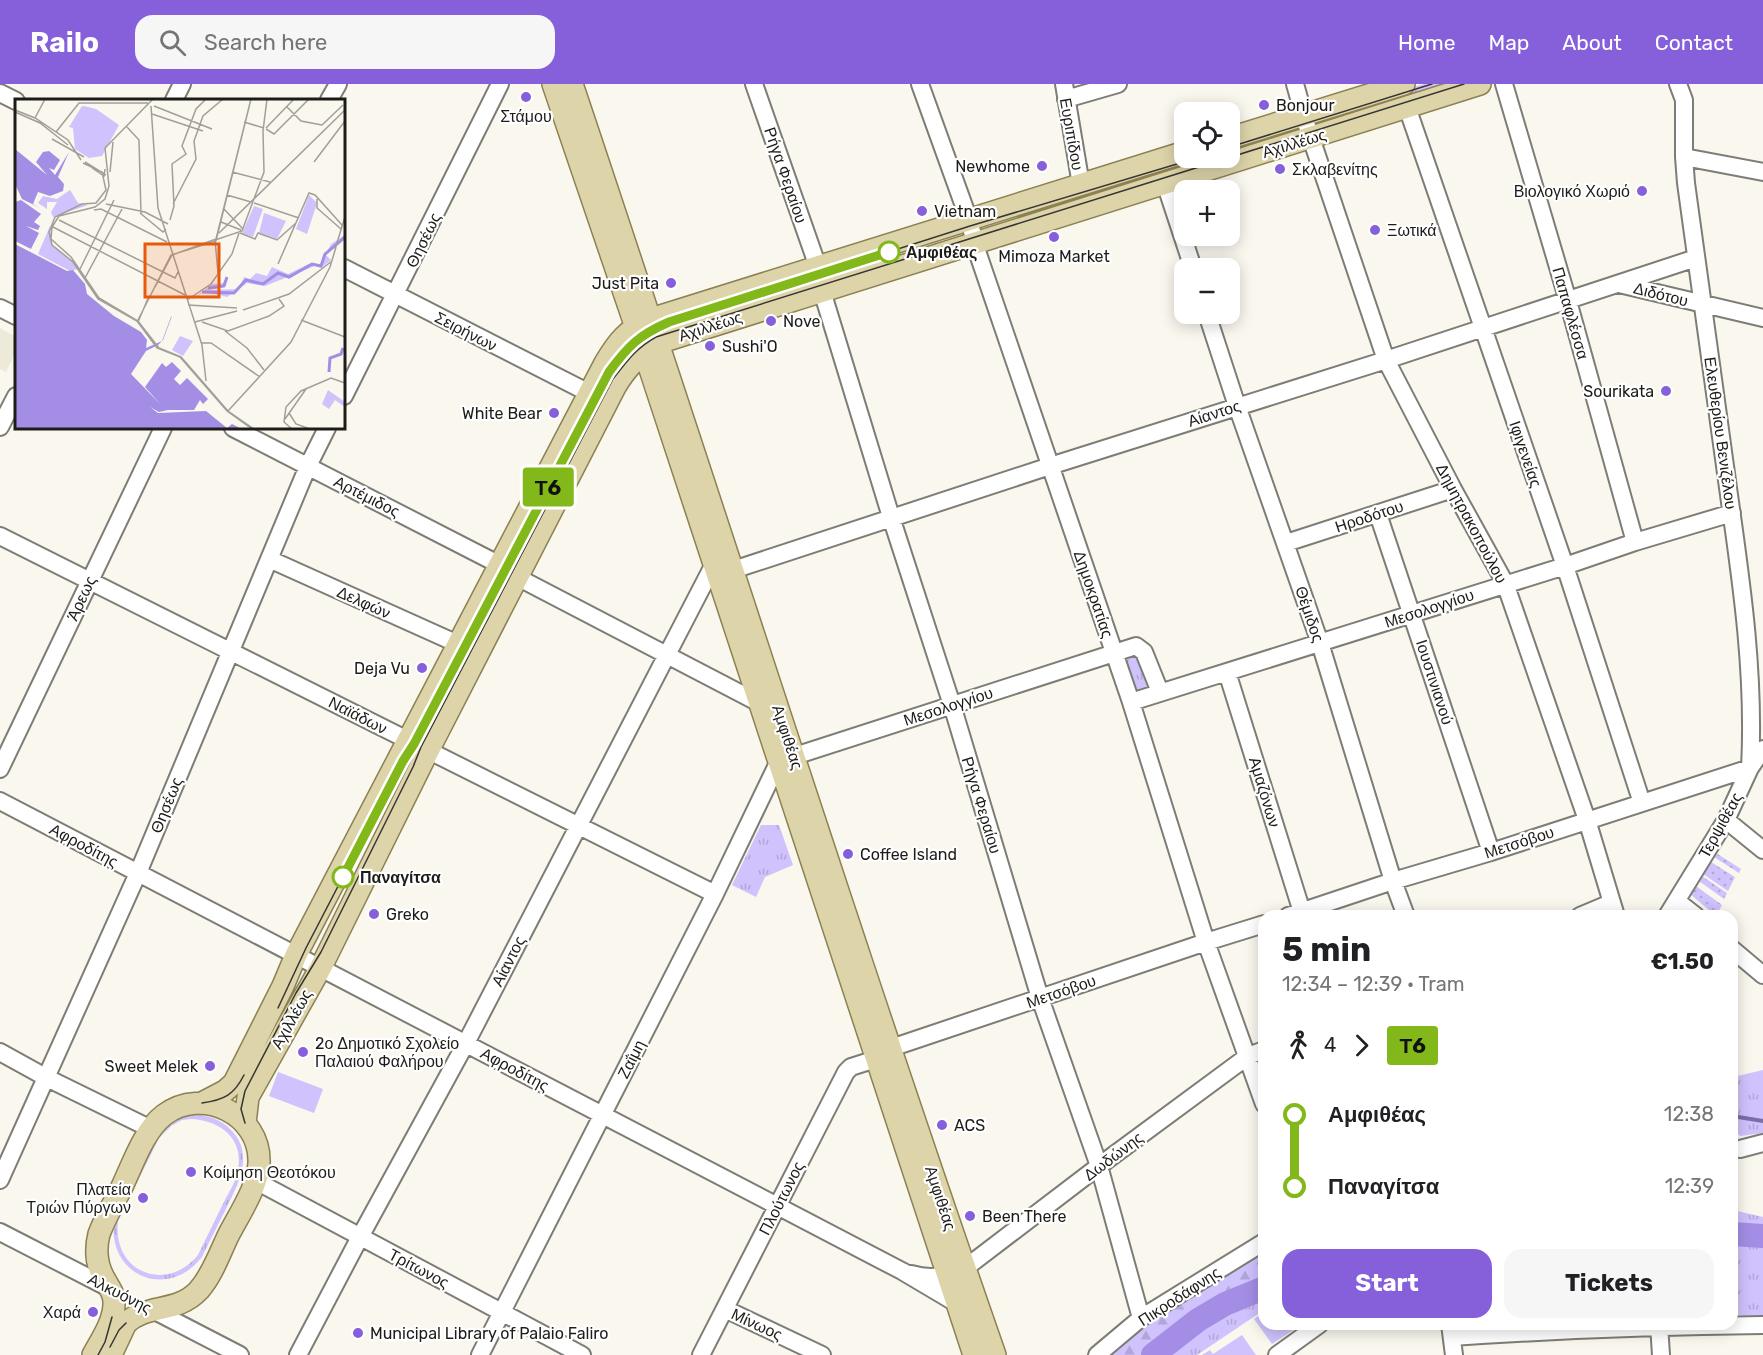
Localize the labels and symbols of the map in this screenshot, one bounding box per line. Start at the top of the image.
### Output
marker: Στάμου [519,90,533,104]
street label: Ευριπίδου [1056,96,1087,172]
place label: Bonjour [1276,96,1335,115]
marker: Bonjour [1257,98,1271,112]
inset map [15,99,345,429]
place label: Στάμου [500,107,552,126]
street label: Ρήγα Φεραίου [760,125,811,226]
street label: Αχιλλέως [1260,125,1329,162]
place label: Newhome [955,157,1030,176]
marker: Newhome [1035,159,1049,173]
place label: Σκλαβενίτης [1292,160,1378,179]
marker: Σκλαβενίτης [1273,162,1287,176]
place label: Βιολογικό Χωριό [1514,182,1630,201]
marker: Βιολογικό Χωριό [1635,184,1649,198]
place label: Vietnam [934,202,996,221]
marker: Vietnam [915,204,929,218]
street label: Θησέως [402,209,445,271]
place label: Ξωτικά [1387,221,1437,240]
marker: Ξωτικά [1368,223,1382,237]
marker: Mimoza Market [1047,230,1061,244]
marker: Αμφιθέας [878,241,900,263]
place label: Αμφιθέας [906,243,977,262]
place label: Mimoza Market [998,247,1110,266]
street label: Παπαφλέσσα [1548,265,1593,361]
place label: Just Pita [592,274,659,293]
marker: Just Pita [664,276,678,290]
street label: Διδότου [1632,279,1690,310]
street label: Αχιλλέως [676,307,745,346]
street label: Σειρήνων [432,308,500,355]
place label: Nove [783,312,821,331]
marker: Nove [764,314,778,328]
place label: Sushi'O [722,337,778,356]
marker: Sushi'O [703,339,717,353]
street label: Ελευθερίου Βενιζέλου [1700,356,1741,511]
place label: Sourikata [1583,382,1654,401]
marker: Sourikata [1659,384,1673,398]
street label: Αίαντος [1185,396,1243,431]
place label: White Bear [462,404,542,423]
marker: White Bear [547,406,561,420]
street label: Ιφιγενείας [1505,418,1546,490]
street label: Δημητρακοπούλου [1432,460,1511,586]
line badge: Τ6 [521,468,575,506]
street label: Αρτέμιδος [331,472,403,521]
street label: Ηροδότου [1333,496,1406,536]
street label: Δημοκρατίας [1070,548,1117,640]
street label: Άρεως [63,573,100,624]
street label: Δελφών [334,582,393,623]
street label: Θέμιδος [1291,584,1328,645]
street label: Μεσολογγίου [1382,585,1476,632]
street label: Ιουστινιανού [1412,637,1457,727]
place label: Deja Vu [354,659,410,678]
marker: Deja Vu [415,661,429,675]
street label: Μεσολογγίου [901,683,995,730]
street label: Ναϊάδων [325,693,390,738]
street label: Αμφιθέας [768,702,807,772]
street label: Ρήγα Φεραίου [958,754,1005,856]
street label: Αμαζόνων [1245,755,1284,830]
street label: Θησέως [147,774,186,836]
street label: Τερψιθέας [1695,789,1746,861]
street label: Αφροδίτης [46,820,121,871]
street label: Μετσόβου [1482,822,1556,863]
place label: Coffee Island [860,845,957,864]
marker: Coffee Island [841,847,855,861]
marker: Παναγίτσα [332,866,354,888]
place label: Παναγίτσα [360,868,441,887]
place label: Greko [386,905,429,924]
marker: Greko [367,907,381,921]
street label: Αίαντος [488,933,529,990]
street label: Μετσόβου [1024,971,1098,1012]
street label: Αχιλλέως [267,986,316,1053]
place label: 2ο Δημοτικό Σχολείο Παλαιού Φαλήρου [315,1034,459,1071]
street label: Ζαΐμη [614,1037,649,1082]
street label: Αφροδίτης [477,1044,552,1095]
marker: 2ο Δημοτικό Σχολείο Παλαιού Φαλήρου [296,1045,310,1059]
place label: Sweet Melek [105,1057,199,1076]
marker: Sweet Melek [203,1059,217,1073]
place label: ACS [954,1116,985,1135]
marker: ACS [935,1118,949,1132]
street label: Δωδώνης [1080,1128,1147,1185]
street label: Πλούτωνος [755,1158,808,1238]
place label: Κοίμηση Θεοτόκου [203,1163,336,1182]
street label: Αμφιθέας [921,1163,960,1233]
marker: Κοίμηση Θεοτόκου [184,1165,198,1179]
place label: Πλατεία Τριών Πύργων [26,1180,131,1217]
marker: Πλατεία Τριών Πύργων [136,1191,150,1205]
place label: Been There [982,1207,1066,1226]
marker: Been There [963,1209,977,1223]
street label: Τρίτωνος [385,1245,452,1292]
street label: Πικροδάφνης [1135,1263,1224,1330]
street label: Αλκυόνης [85,1269,155,1318]
place label: Χαρά [43,1303,81,1322]
street label: Μίνωος [728,1304,786,1345]
marker: Χαρά [86,1305,100,1319]
place label: Municipal Library of Palaio Faliro [370,1324,608,1343]
marker: Municipal Library of Palaio Faliro [351,1326,365,1340]

